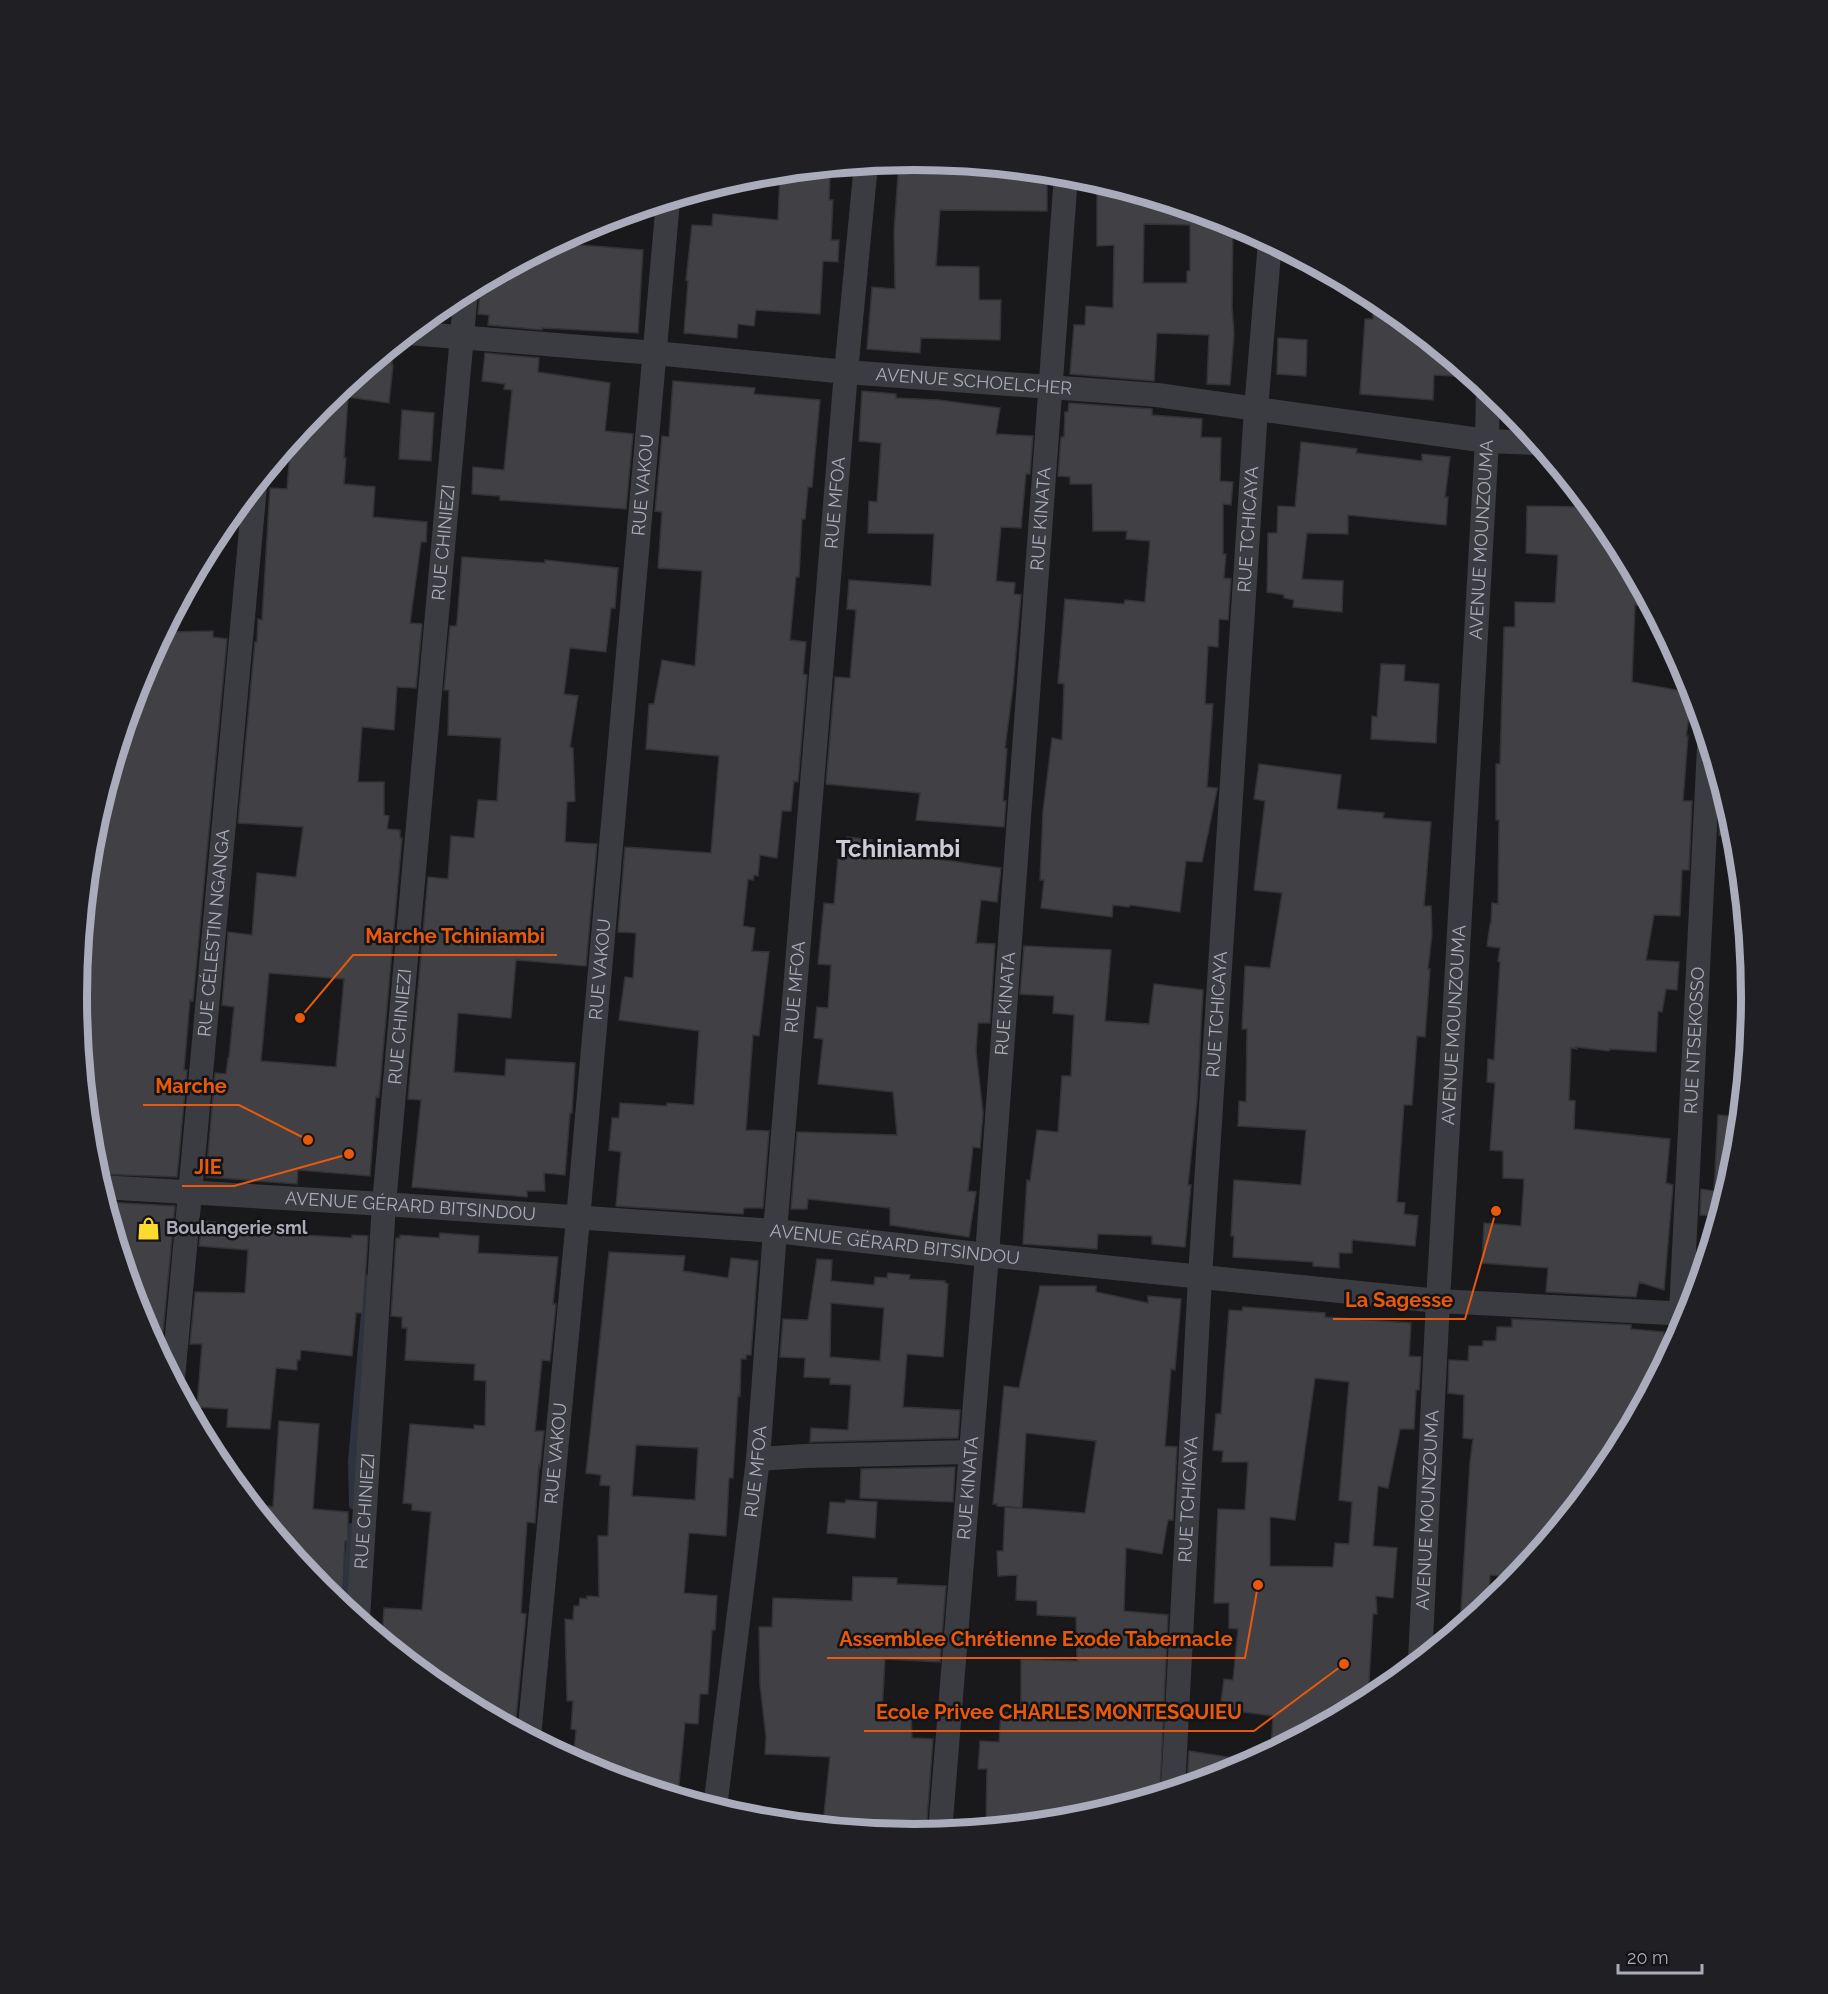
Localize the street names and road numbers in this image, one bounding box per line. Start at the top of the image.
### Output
street label: AVENUE SCHOELCHER [875,363,1073,399]
street label: RUE VAKOU [627,434,657,537]
street label: AVENUE MOUNZOUMA [1465,439,1497,640]
street label: RUE MFOA [820,456,849,550]
street label: RUE TCHICAYA [1233,465,1262,593]
street label: RUE KINATA [1026,466,1055,571]
street label: RUE CHINIEZI [427,484,459,601]
street label: RUE CÉLESTIN NGANGA [193,828,233,1038]
street label: RUE VAKOU [585,918,615,1021]
street label: AVENUE MOUNZOUMA [1437,924,1469,1125]
street label: RUE MFOA [780,940,809,1034]
street label: RUE TCHICAYA [1202,950,1231,1078]
street label: RUE KINATA [991,951,1019,1056]
street label: RUE NTSEKOSSO [1680,966,1708,1115]
street label: RUE CHINIEZI [384,968,415,1085]
street label: AVENUE GÉRARD BITSINDOU [285,1187,536,1224]
street label: AVENUE GÉRARD BITSINDOU [769,1220,1021,1268]
street label: RUE VAKOU [540,1402,571,1505]
street label: AVENUE MOUNZOUMA [1412,1410,1443,1611]
street label: RUE MFOA [740,1425,770,1519]
street label: RUE KINATA [953,1436,982,1541]
street label: RUE TCHICAYA [1174,1436,1202,1563]
street label: RUE CHINIEZI [350,1453,378,1570]

